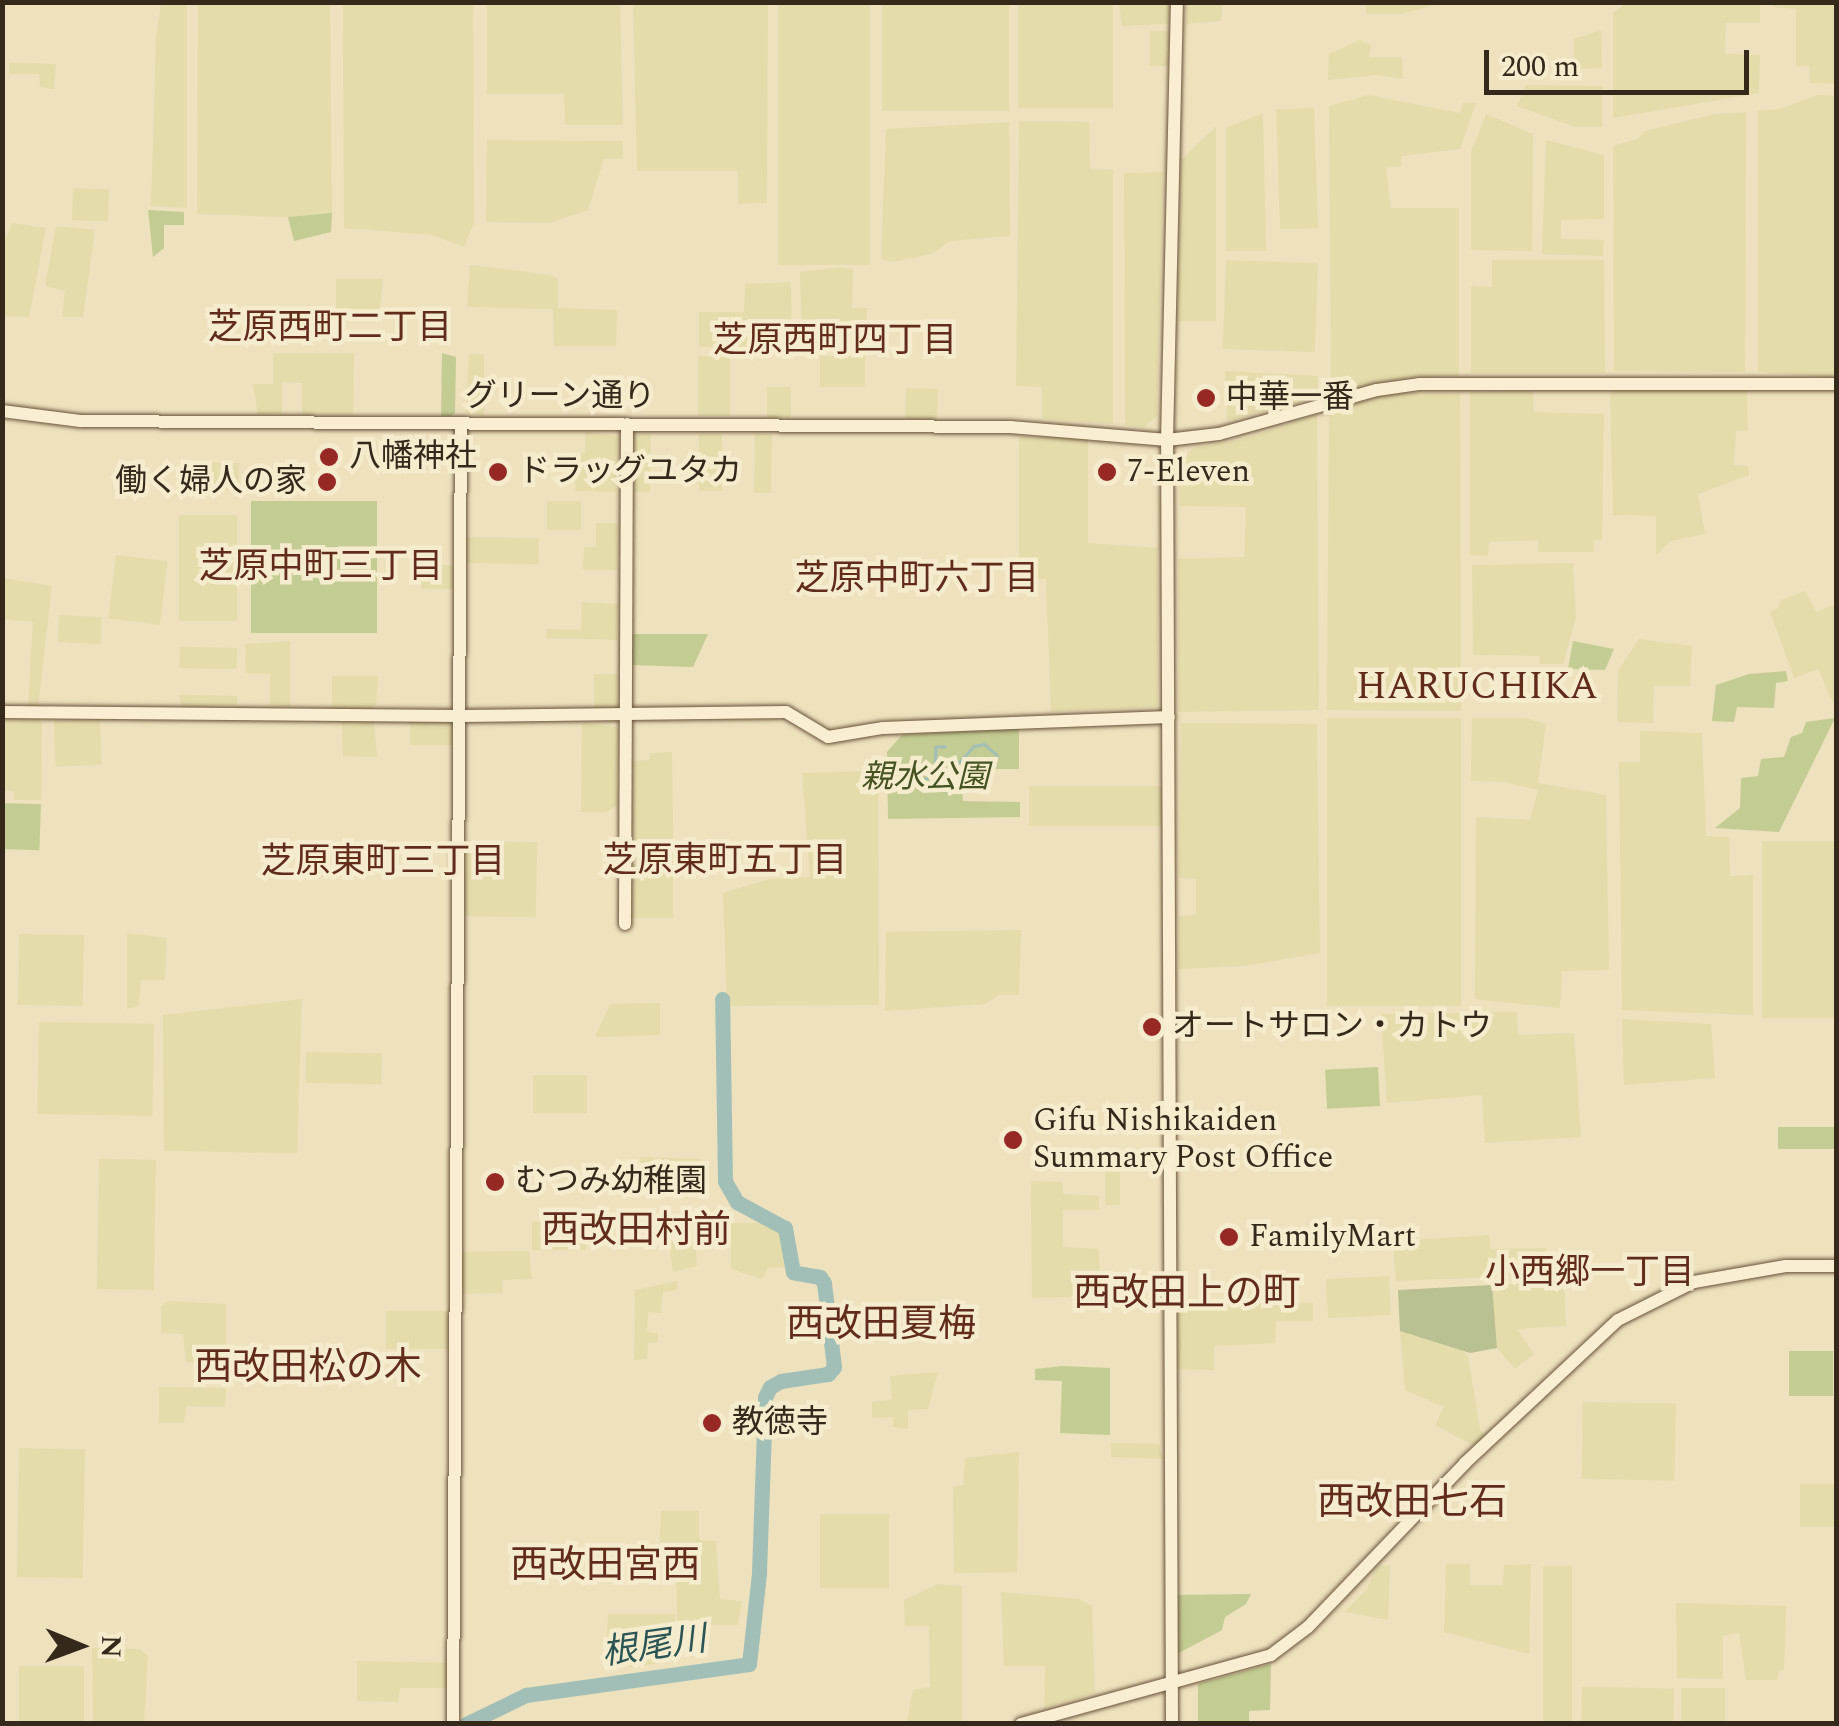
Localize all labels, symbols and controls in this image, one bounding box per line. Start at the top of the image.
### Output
scale bar [1489,30,1754,92]
text: 200 m [1501,44,1579,90]
district label: 芝原西町二丁目 [208,307,452,349]
district label: 芝原西町四丁目 [713,320,957,362]
street label: グリーン通り [464,378,656,416]
place label: 中華一番 [1226,379,1354,417]
marker: 中華一番 [1195,387,1217,409]
place label: 八幡神社 [349,438,477,476]
marker: 八幡神社 [318,446,340,468]
place label: ドラッグユタカ [518,453,742,491]
place label: 7-Eleven [1127,453,1250,491]
marker: ドラッグユタカ [487,461,509,483]
marker: 7-Eleven [1096,461,1118,483]
place label: 働く婦人の家 [115,463,307,501]
marker: 働く婦人の家 [316,471,338,493]
district label: 芝原中町三丁目 [199,546,443,588]
district label: 芝原中町六丁目 [795,558,1039,600]
district label: HARUCHIKA [1345,665,1609,711]
park label: 親水公園 [861,759,989,797]
district label: 芝原東町五丁目 [603,840,847,882]
district label: 芝原東町三丁目 [261,841,505,883]
place label: オートサロン・カトウ [1172,1008,1492,1046]
marker: オートサロン・カトウ [1141,1016,1163,1038]
place label: Gifu Nishikaiden Summary Post Office [1033,1103,1333,1178]
marker: Gifu Nishikaiden Summary Post Office [1002,1129,1024,1151]
place label: むつみ幼稚園 [515,1163,707,1201]
marker: むつみ幼稚園 [484,1171,506,1193]
district label: 西改田村前 [541,1209,731,1255]
place label: FamilyMart [1249,1218,1416,1256]
marker: FamilyMart [1218,1226,1240,1248]
district label: 小西郷一丁目 [1485,1252,1695,1294]
district label: 西改田上の町 [1073,1272,1301,1318]
district label: 西改田夏梅 [786,1303,976,1349]
district label: 西改田松の木 [194,1346,422,1392]
place label: 教徳寺 [732,1404,828,1442]
marker: 教徳寺 [701,1412,723,1434]
district label: 西改田七石 [1317,1481,1507,1527]
district label: 西改田宮西 [510,1544,700,1590]
north arrow [30,1596,130,1696]
water label: 根尾川 [599,1619,709,1675]
text: N [89,1635,132,1658]

